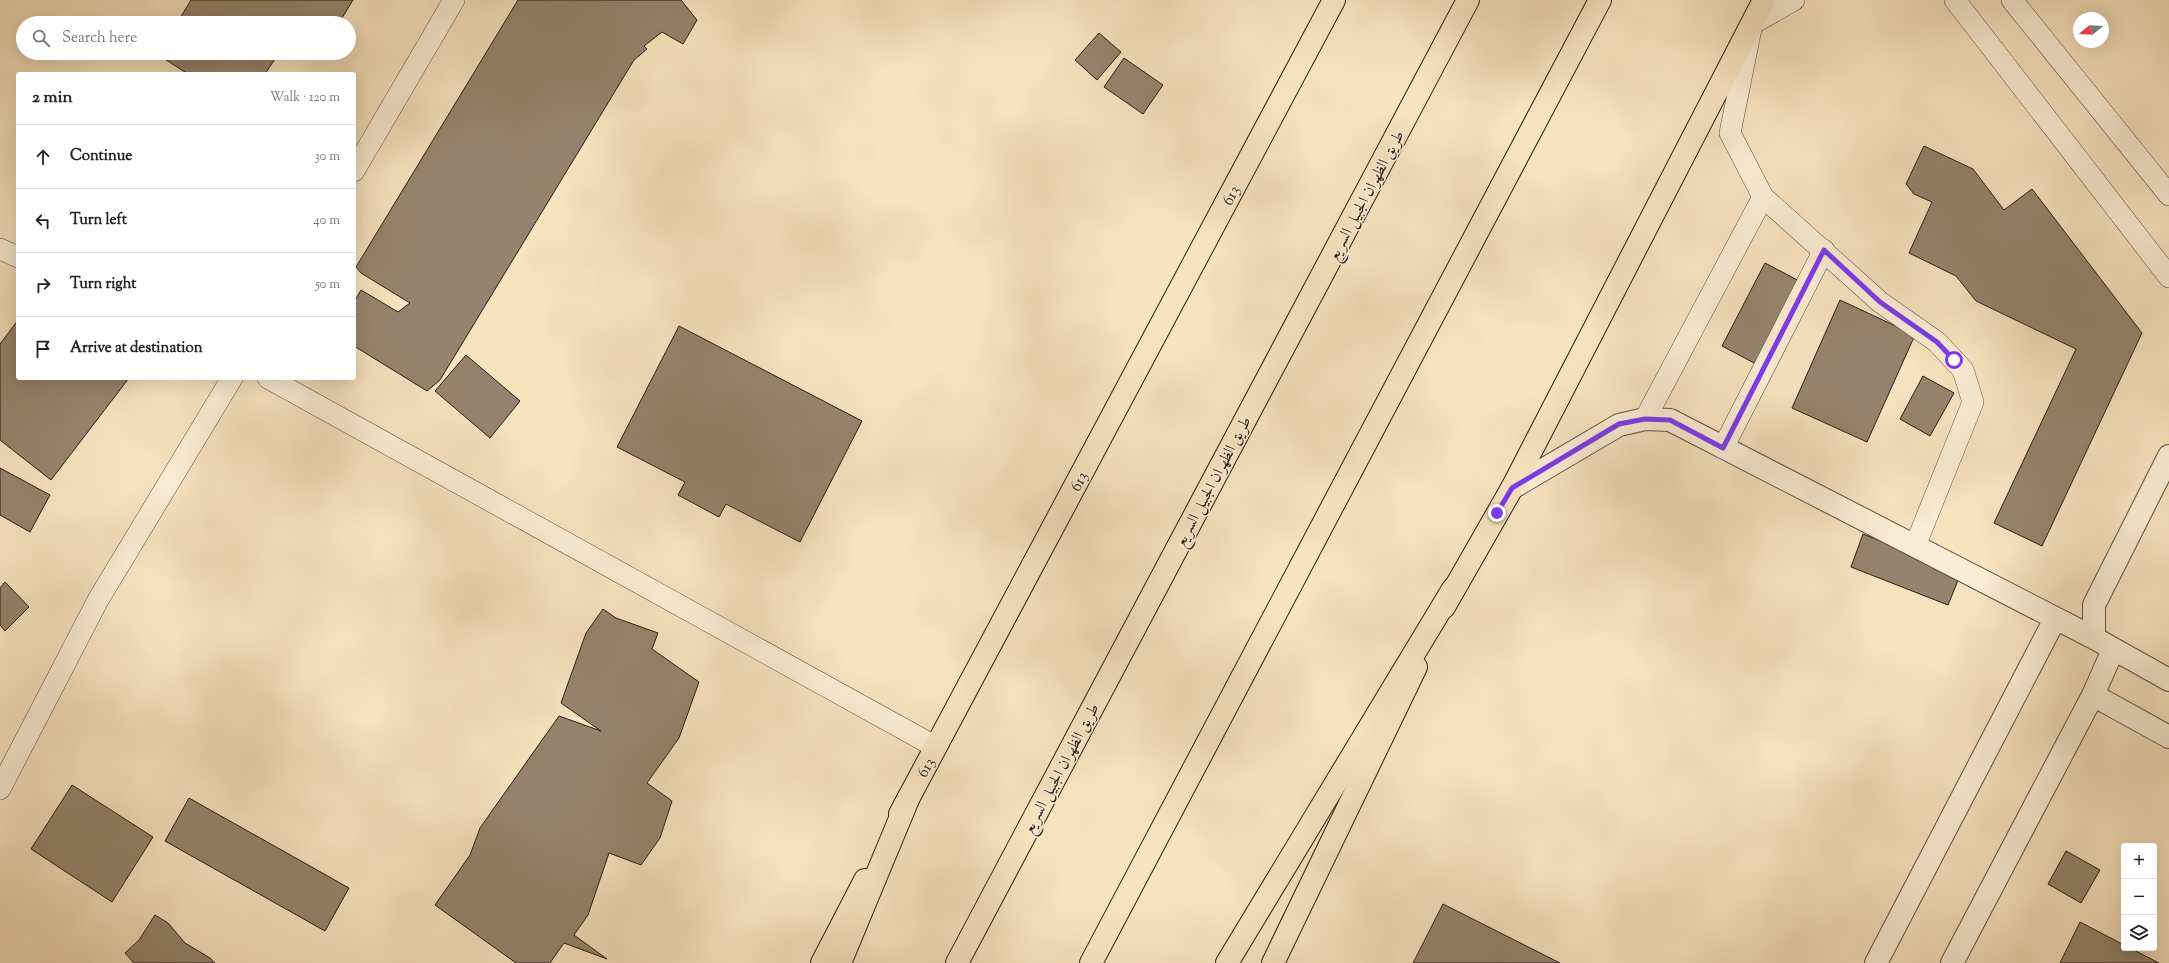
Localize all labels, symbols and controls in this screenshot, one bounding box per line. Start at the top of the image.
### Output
north arrow [2073,12,2109,48]
search box [16,16,356,60]
icon: search [30,27,52,49]
text: Search here [62,28,137,49]
text: 2 min [32,86,73,110]
text: Walk · 120 m [270,89,340,107]
street label: طريق الظهران الجبيل السريع [1323,127,1413,266]
icon: ahead [32,146,54,168]
text: Continue [70,146,132,167]
text: 30 m [314,148,340,166]
street label: 613 [1217,182,1247,210]
icon: left [32,210,54,232]
text: Turn left [70,210,127,231]
text: 40 m [313,212,340,230]
icon: right [32,274,54,296]
text: Turn right [70,274,136,295]
text: 50 m [315,276,340,294]
icon: arrive [32,338,54,360]
text: Arrive at destination [70,338,203,359]
route start [1945,351,1963,369]
street label: طريق الظهران الجبيل السريع [1170,413,1260,552]
street label: 613 [1065,468,1095,496]
route end [1488,504,1506,522]
street label: طريق الظهران الجبيل السريع [1018,700,1108,839]
street label: 613 [912,754,942,782]
map controls [2121,843,2157,951]
button: + [2121,843,2157,879]
button: − [2121,879,2157,915]
button: layers [2121,915,2157,951]

